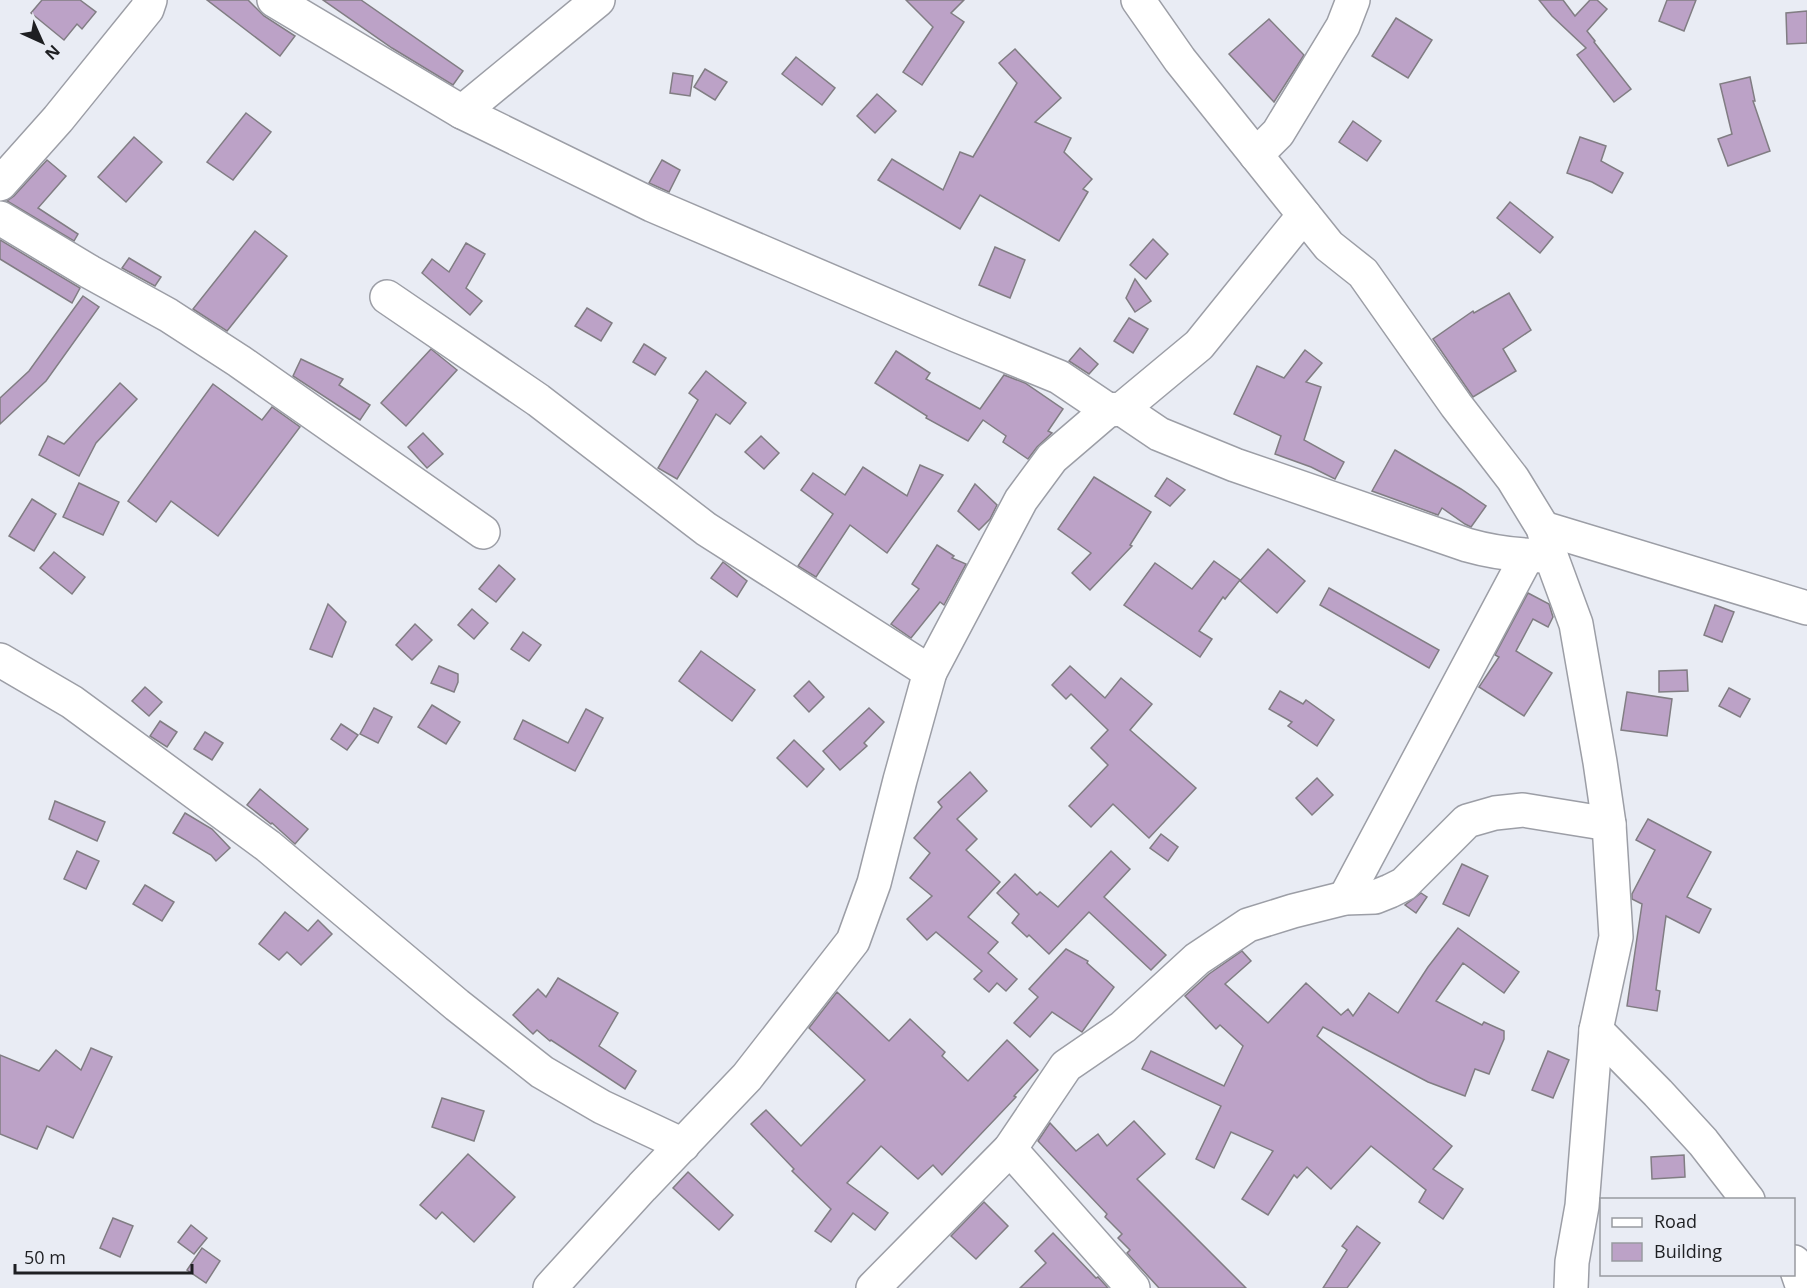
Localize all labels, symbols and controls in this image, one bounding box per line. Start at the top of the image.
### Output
north arrow [12,12,72,72]
text: N [40,40,65,65]
legend [1600,1198,1795,1276]
text: Road [1654,1209,1697,1233]
scale bar [15,1237,192,1275]
text: Building [1654,1239,1722,1263]
text: 50 m [24,1245,66,1269]

